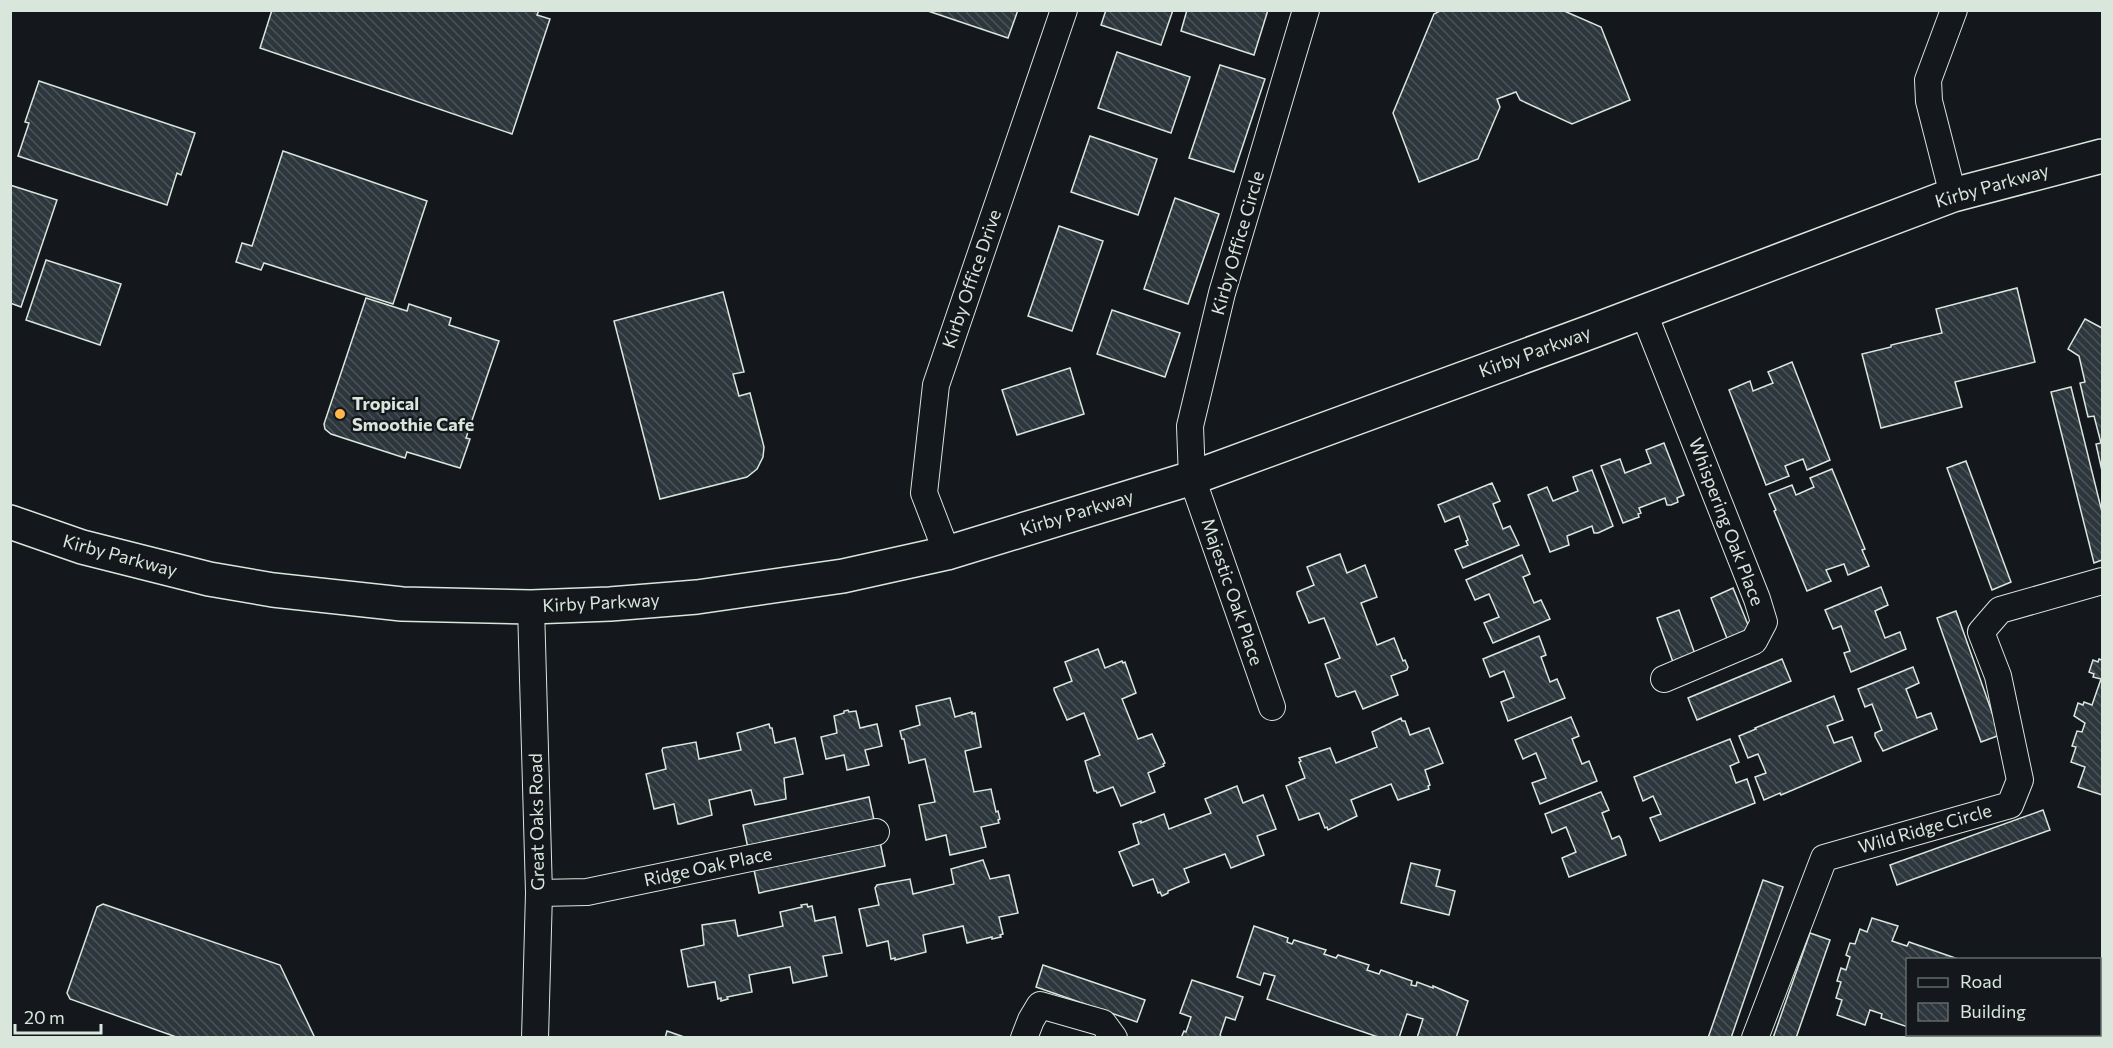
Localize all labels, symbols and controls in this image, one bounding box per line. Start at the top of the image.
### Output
street label: Kirby Parkway [1932,158,2051,212]
street label: Kirby Office Circle [1206,168,1268,317]
street label: Kirby Office Drive [937,206,1005,351]
street label: Kirby Parkway [1476,321,1594,381]
place label: Tropical Smoothie Cafe [352,392,474,435]
marker: Tropical Smoothie Cafe [333,407,347,421]
street label: Whispering Oak Place [1685,435,1769,609]
street label: Kirby Parkway [1017,484,1136,540]
street label: Majestic Oak Place [1197,515,1268,668]
street label: Kirby Parkway [61,529,180,581]
street label: Kirby Parkway [542,588,660,616]
street label: Great Oaks Road [524,753,548,891]
street label: Wild Ridge Circle [1855,798,1994,858]
street label: Ridge Oak Place [642,842,774,890]
legend [1906,958,2101,1036]
text: Road [1960,970,2002,992]
scale bar [15,997,100,1035]
text: Building [1960,1000,2026,1022]
text: 20 m [24,1006,65,1028]

